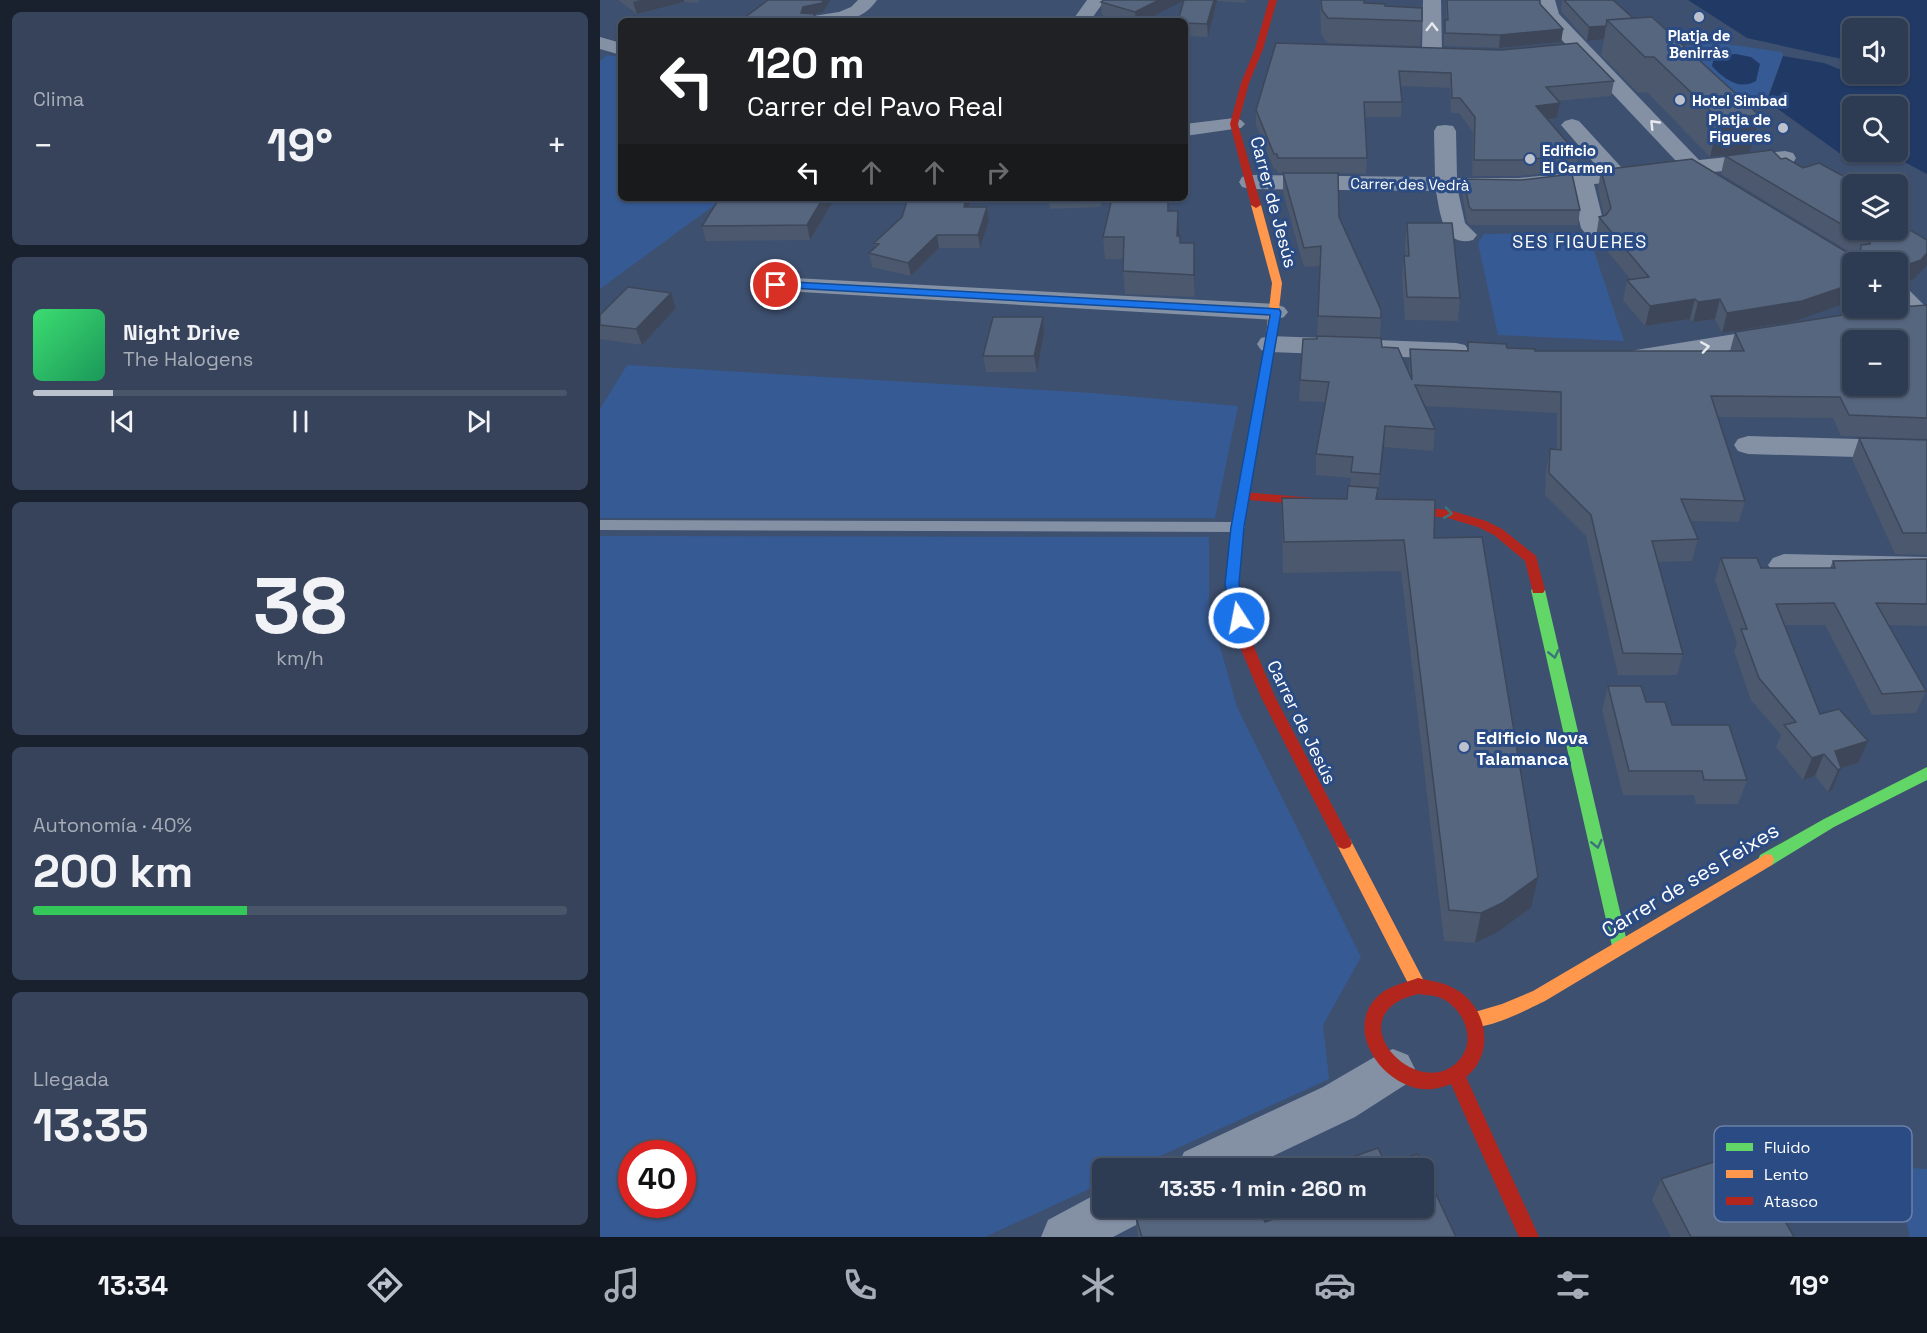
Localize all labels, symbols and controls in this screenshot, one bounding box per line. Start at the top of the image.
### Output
marker: Platja de Benirràs [1692,10,1706,24]
map controls [1842,18,1908,396]
button: sound [1842,18,1908,84]
one-way arrow [1426,22,1438,31]
place label: Platja de Benirràs [1668,26,1731,62]
text: 120 m [747,37,865,90]
icon: left [648,42,726,120]
text: Clima [33,86,84,112]
text: Carrer del Pavo Real [747,89,1003,124]
place label: Hotel Simbad [1692,91,1787,110]
marker: Hotel Simbad [1673,93,1687,107]
button: search [1842,96,1908,162]
place label: Platja de Figueres [1708,110,1771,146]
text: 19° [267,117,333,174]
one-way arrow [1650,120,1661,131]
marker: Platja de Figueres [1776,121,1790,135]
text: − [33,125,53,167]
text: + [547,125,567,167]
street label: Carrer de Jesús [1245,134,1303,270]
place label: Edificio El Carmen [1542,141,1613,177]
marker: Edificio El Carmen [1523,152,1537,166]
icon: left [792,156,825,189]
icon: ahead [855,156,888,189]
icon: ahead [918,156,951,189]
icon: right [981,156,1014,189]
street label: Carrer des Vedrà [1350,173,1470,195]
button: layers [1842,174,1908,240]
district label: SES FIGUERES [1512,230,1648,253]
button: + [1842,252,1908,318]
pin [750,259,801,310]
icon: arrive [759,268,792,301]
text: Night Drive [123,318,240,346]
button: − [1842,330,1908,396]
one-way arrow [1701,341,1710,353]
text: The Halogens [123,346,253,372]
icon: previous [106,405,139,438]
icon: pause [284,405,317,438]
icon: next [462,405,495,438]
one-way arrow [1444,507,1453,519]
text: 38 [253,556,347,656]
position arrow [1207,586,1271,650]
text: km/h [276,645,324,671]
one-way arrow [1547,649,1560,659]
street label: Carrer de Jesús [1262,656,1342,788]
place label: Edificio Nova Talamanca [1476,726,1589,770]
marker: Edificio Nova Talamanca [1457,740,1471,754]
text: Autonomía · 40% [33,812,192,838]
street label: Carrer de ses Feixes [1596,816,1784,944]
one-way arrow [1590,839,1603,849]
text: 200 km [33,843,193,900]
text: Llegada [33,1066,109,1092]
text: 13:35 [33,1097,148,1154]
legend [1714,1126,1912,1222]
text: Fluido [1764,1137,1810,1158]
speed limit sign: 40 [618,1140,696,1218]
text: Lento [1764,1164,1809,1185]
text: 13:35 · 1 min · 260 m [1159,1174,1367,1202]
text: Atasco [1764,1191,1818,1212]
icon: directions [364,1264,406,1306]
icon: music [601,1264,643,1306]
icon: phone [839,1264,881,1306]
icon: climate [1077,1264,1119,1306]
icon: car [1314,1264,1356,1306]
icon: filters [1552,1264,1594,1306]
text: 13:34 [98,1268,168,1303]
text: 19° [1790,1268,1829,1303]

